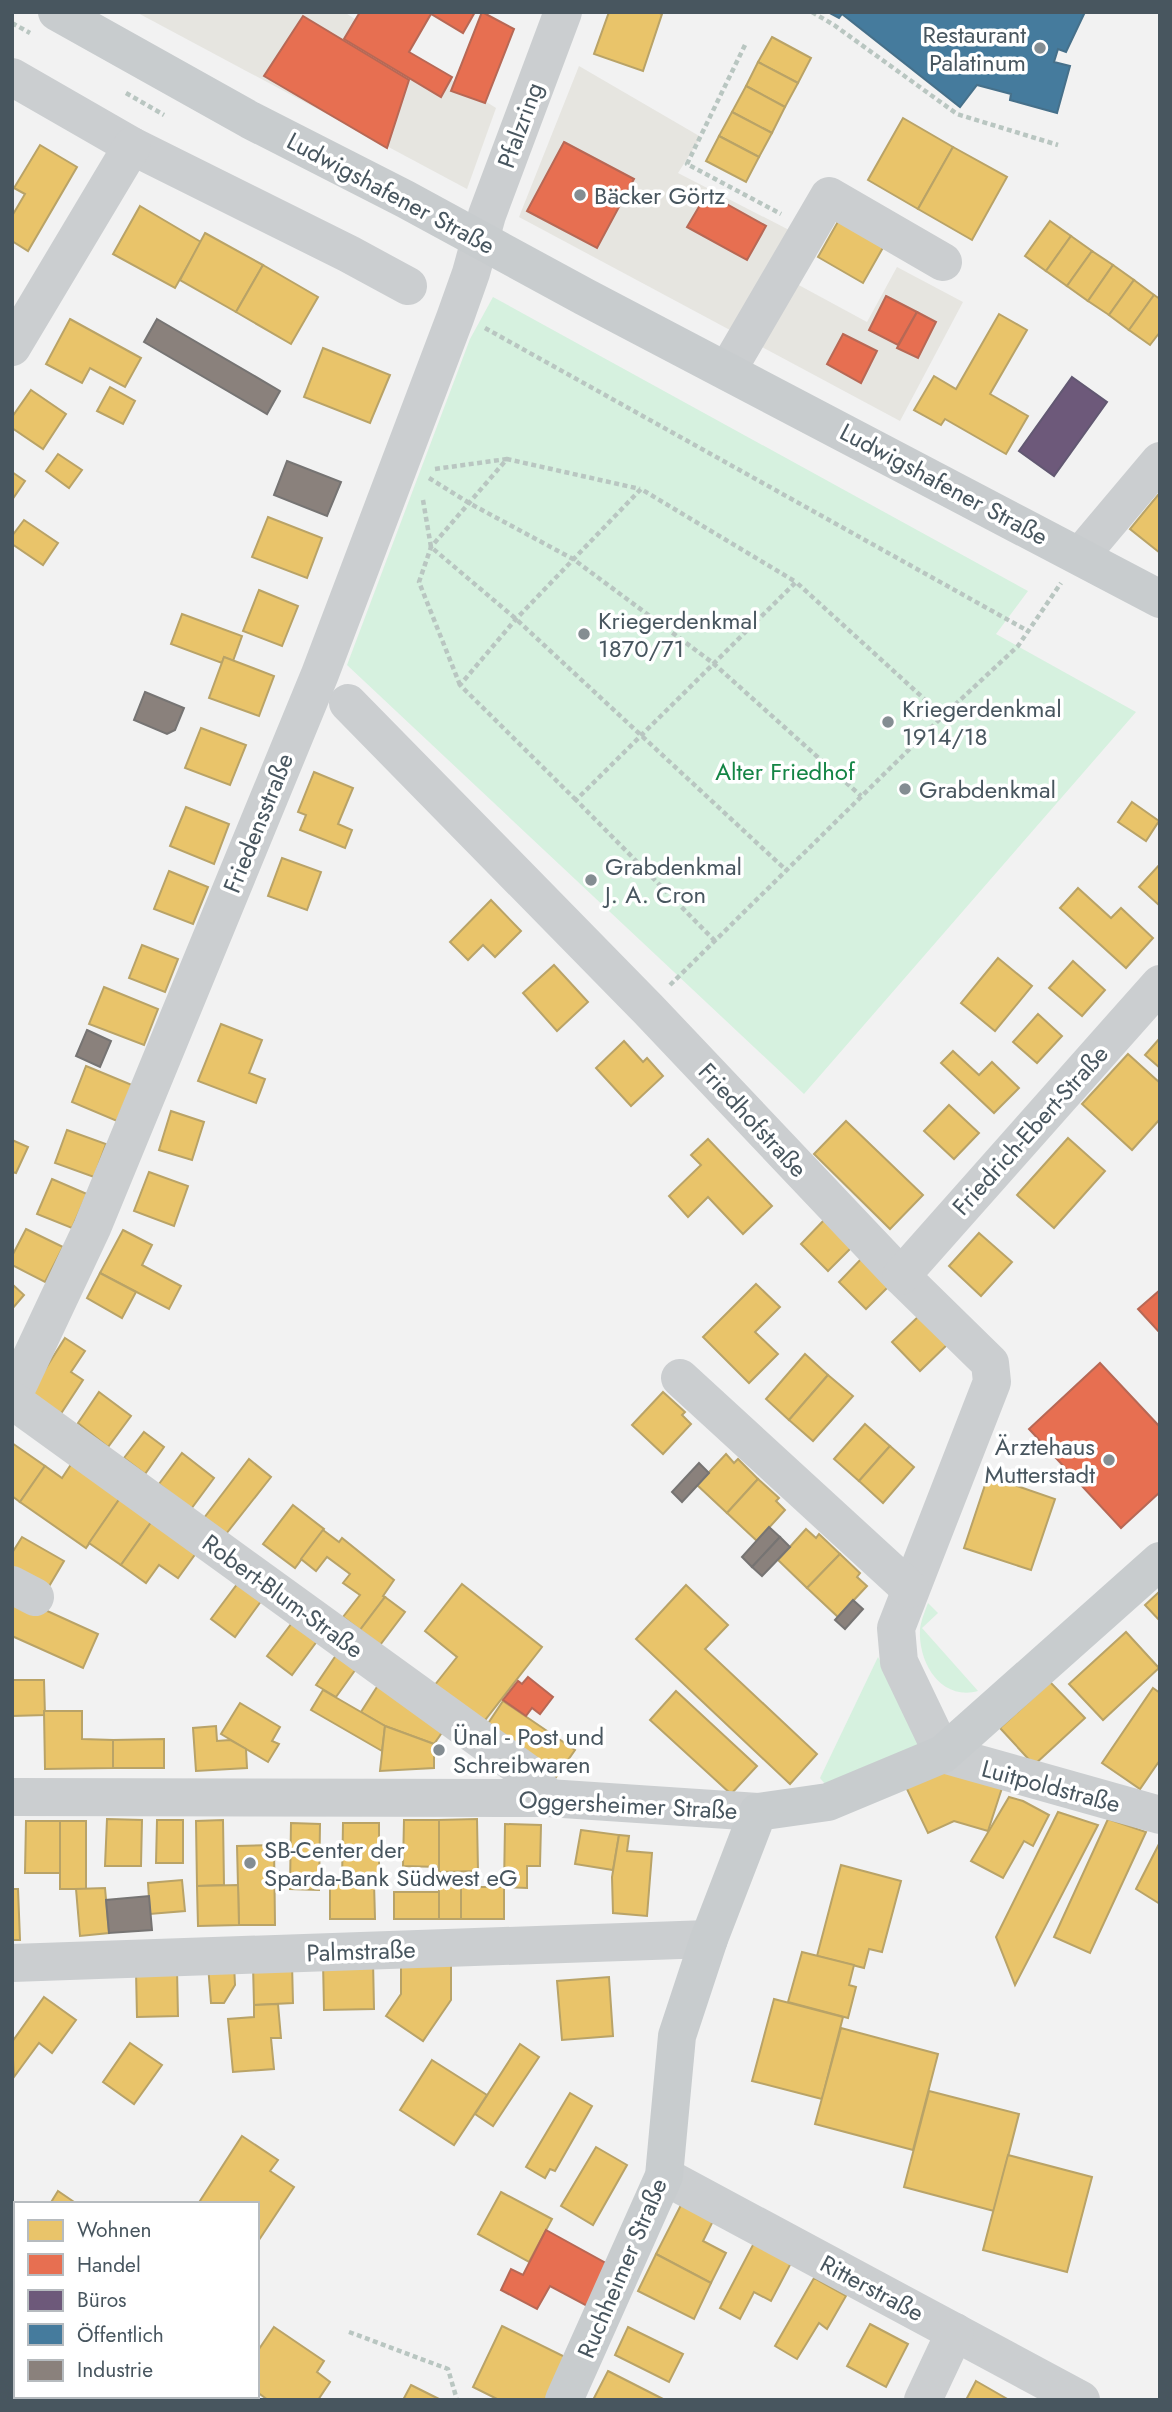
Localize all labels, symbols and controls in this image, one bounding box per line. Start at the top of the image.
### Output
place label: Restaurant Palatinum [922,17,1026,80]
marker: Restaurant Palatinum [1032,40,1048,56]
street label: Pfalzring [488,77,552,173]
street label: Ludwigshafener Straße [281,123,501,263]
place label: Bäcker Görtz [594,178,725,213]
marker: Bäcker Görtz [572,187,588,203]
street label: Ludwigshafener Straße [834,414,1054,554]
place label: Kriegerdenkmal 1870/71 [598,603,758,666]
marker: Kriegerdenkmal 1870/71 [576,626,592,642]
place label: Kriegerdenkmal 1914/18 [902,691,1062,754]
marker: Kriegerdenkmal 1914/18 [880,714,896,730]
street label: Friedensstraße [214,748,302,898]
park label: Alter Friedhof [715,754,856,789]
place label: Grabdenkmal [919,772,1056,807]
marker: Grabdenkmal [897,781,913,797]
place label: Grabdenkmal J. A. Cron [602,849,742,912]
marker: Grabdenkmal J. A. Cron [583,872,599,888]
street label: Friedrich-Ebert-Straße [944,1037,1116,1223]
street label: Friedhofstraße [691,1055,815,1185]
place label: Ärztehaus Mutterstadt [984,1429,1095,1492]
marker: Ärztehaus Mutterstadt [1101,1452,1117,1468]
street label: Robert-Blum-Straße [195,1526,371,1666]
place label: Ünal - Post und Schreibwaren [453,1719,604,1782]
marker: Ünal - Post und Schreibwaren [431,1742,447,1758]
street label: Luitpoldstraße [978,1751,1124,1821]
street label: Oggersheimer Straße [518,1782,738,1828]
place label: SB-Center der Sparda-Bank Südwest eG [264,1832,518,1895]
marker: SB-Center der Sparda-Bank Südwest eG [242,1855,258,1871]
street label: Palmstraße [306,1932,416,1970]
street label: Ruchheimer Straße [568,2173,676,2363]
legend [14,2202,259,2398]
text: Wohnen [77,2215,151,2245]
street label: Ritterstraße [814,2246,930,2330]
text: Handel [77,2250,141,2280]
text: Büros [77,2285,127,2315]
text: Öffentlich [77,2320,164,2350]
text: Industrie [77,2355,153,2385]

